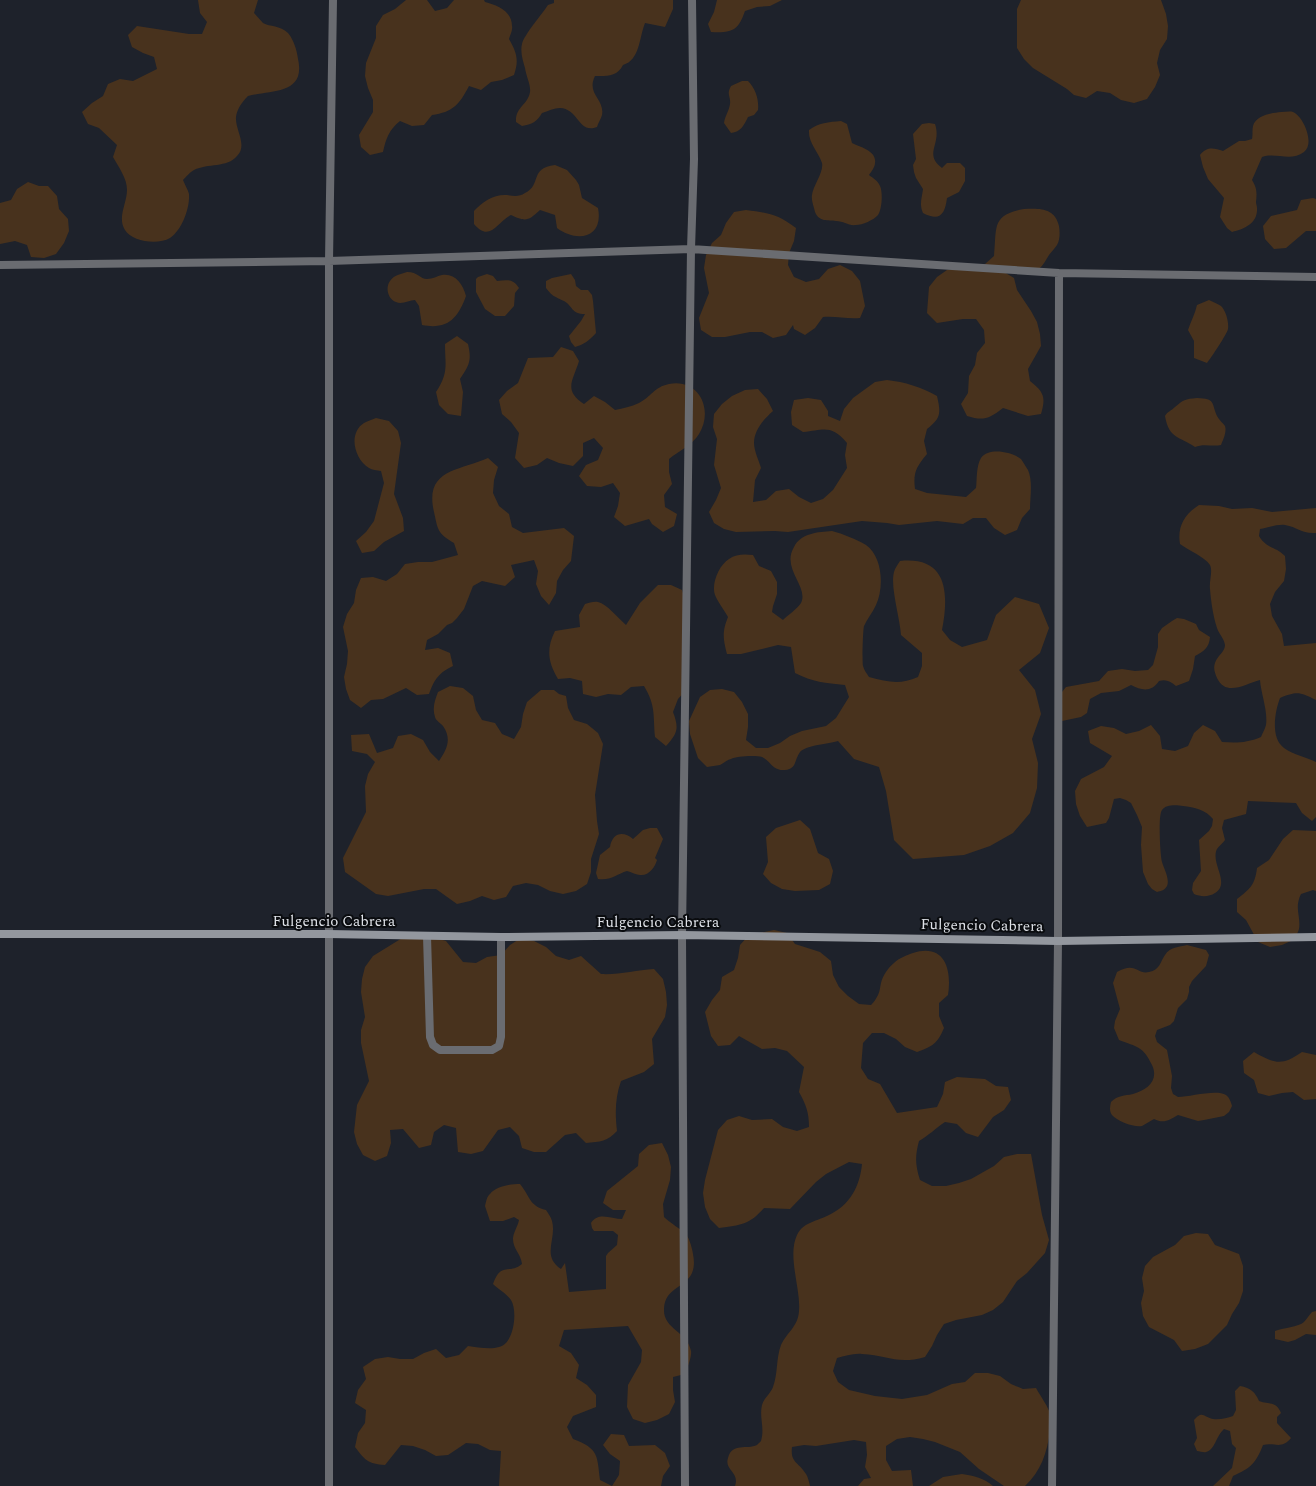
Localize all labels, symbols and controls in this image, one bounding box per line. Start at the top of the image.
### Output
street label: Fulgencio Cabrera [273,910,396,933]
street label: Fulgencio Cabrera [597,911,720,934]
street label: Fulgencio Cabrera [920,913,1044,938]

